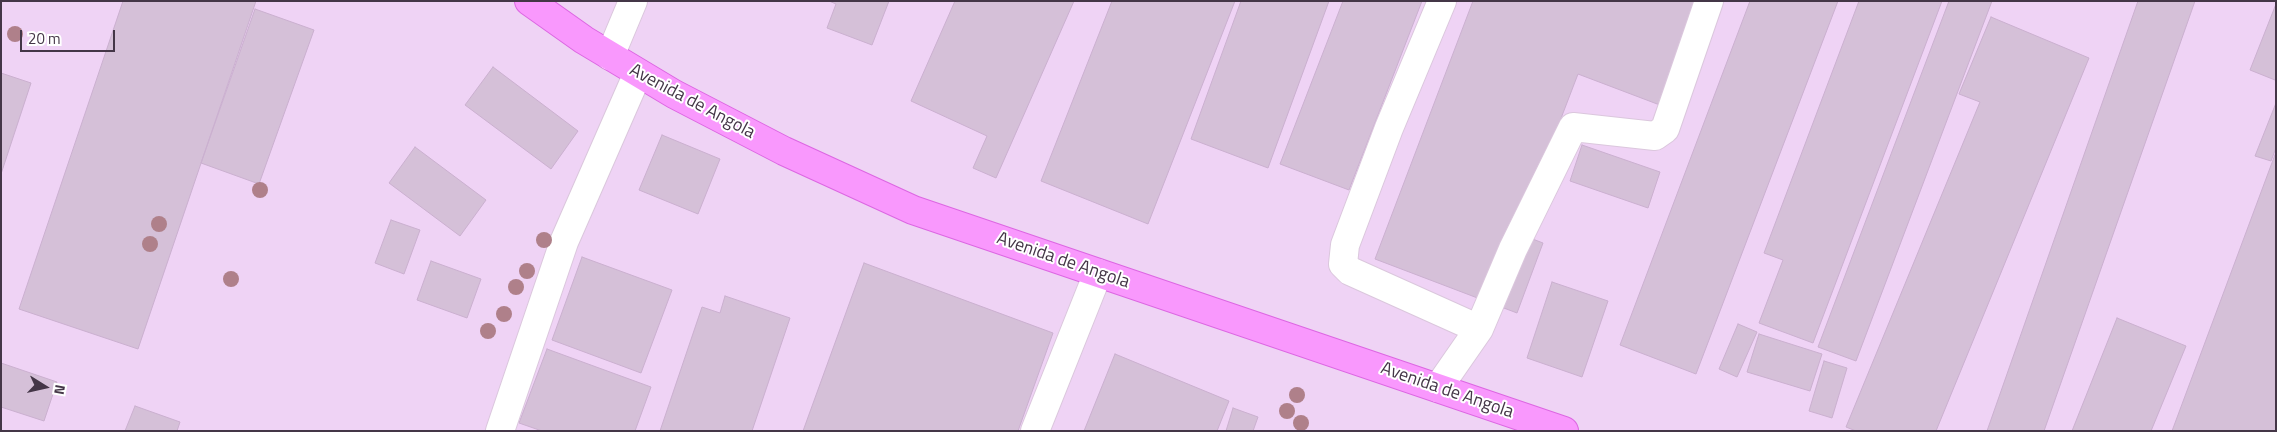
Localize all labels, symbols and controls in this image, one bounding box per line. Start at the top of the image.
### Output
scale bar [22,20,118,52]
text: 20 m [28,27,61,50]
street label: Avenida de Angola [626,60,758,144]
street label: Avenida de Angola [994,228,1132,294]
street label: Avenida de Angola [1378,358,1516,424]
north arrow [20,362,70,412]
text: N [49,383,71,396]

